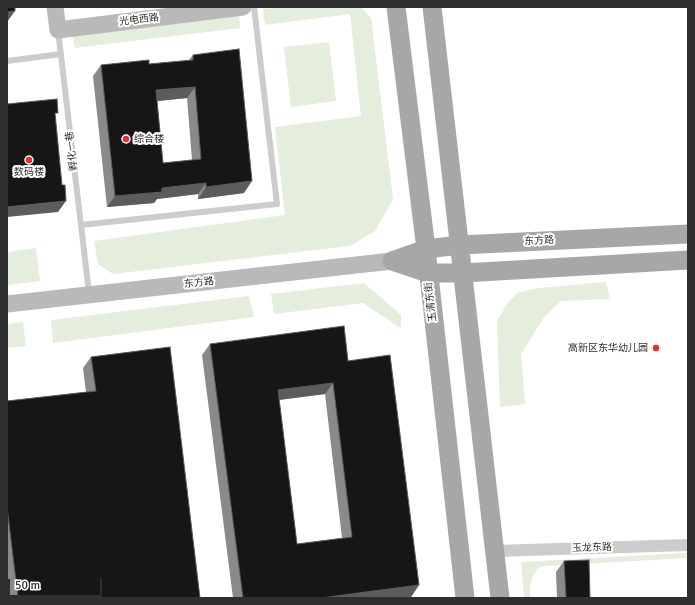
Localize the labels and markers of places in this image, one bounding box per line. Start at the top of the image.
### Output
place label: 综合楼 [134,133,164,145]
marker: 综合楼 [121,134,131,144]
marker: 数码楼 [24,155,34,165]
place label: 数码楼 [14,166,44,178]
place label: 高新区东华幼儿园 [568,342,648,354]
marker: 高新区东华幼儿园 [651,343,661,353]

